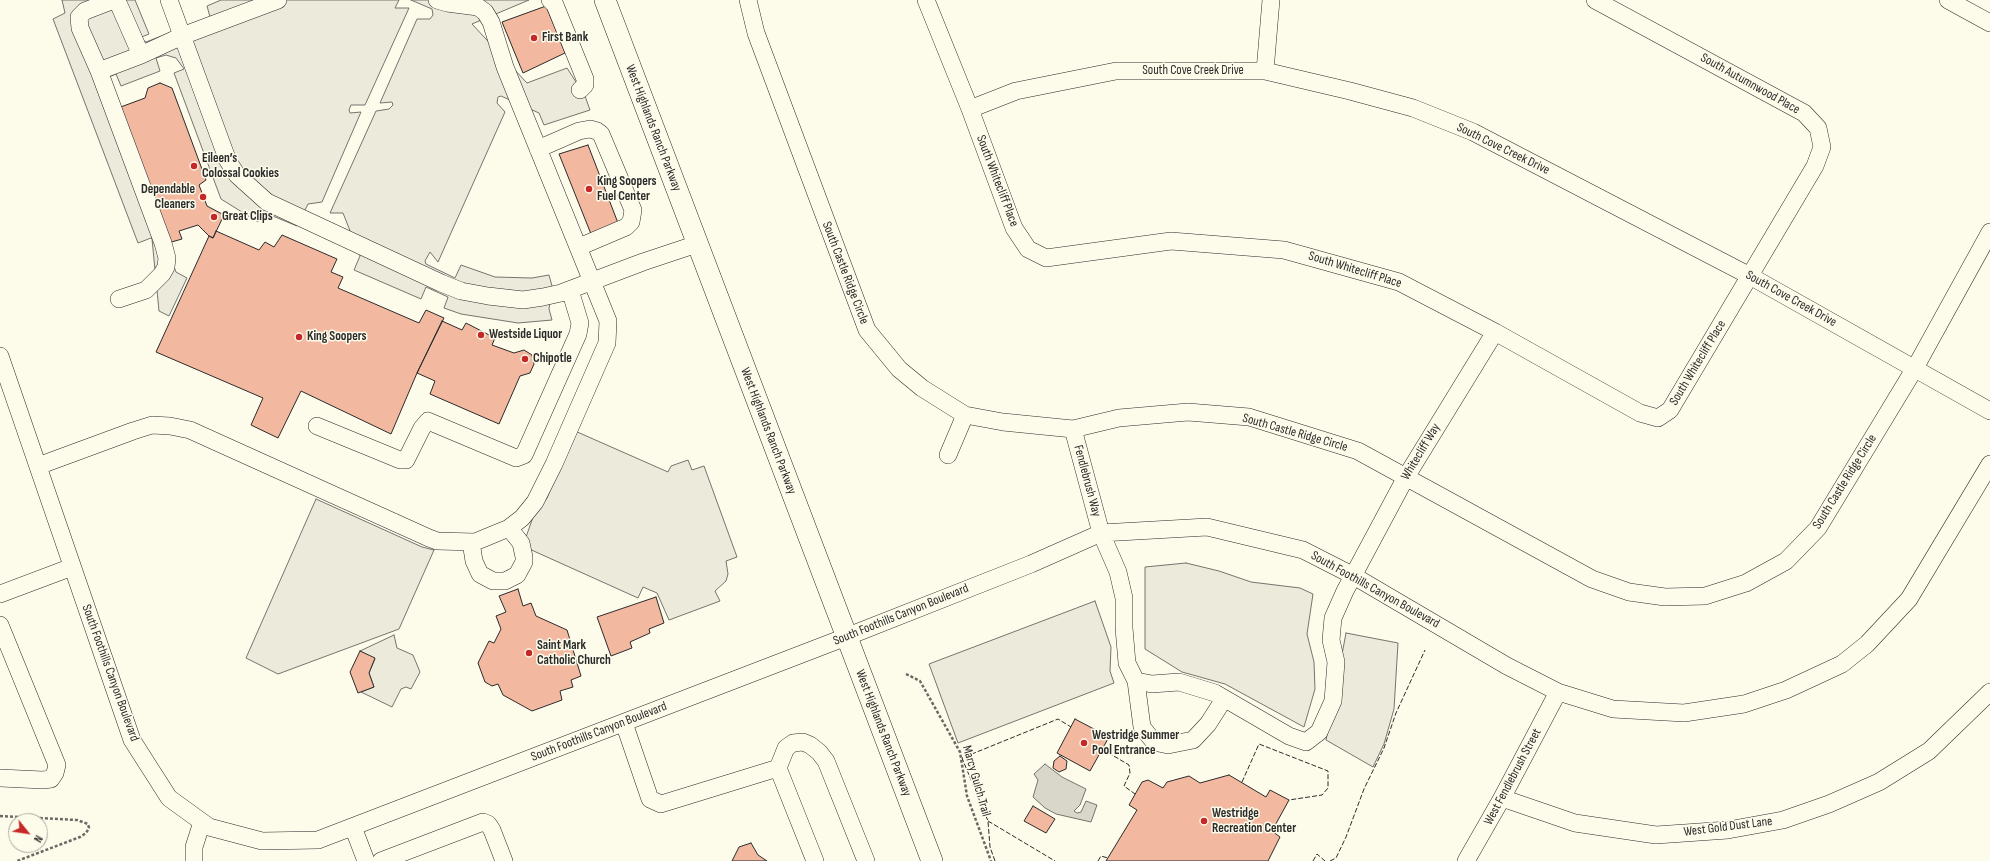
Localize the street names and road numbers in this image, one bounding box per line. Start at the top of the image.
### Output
street label: South Autumnwood Place [1698,50,1802,118]
street label: West Highlands Ranch Parkway [622,62,684,194]
street label: South Cove Creek Drive [1142,63,1244,79]
street label: South Cove Creek Drive [1454,120,1552,178]
street label: South Whitecliff Place [972,133,1022,229]
street label: South Castle Ridge Circle [818,219,872,327]
street label: South Whitecliff Place [1307,248,1403,292]
street label: South Cove Creek Drive [1743,268,1839,330]
street label: South Whitecliff Place [1666,318,1730,408]
street label: West Highlands Ranch Parkway [737,365,799,497]
street label: South Castle Ridge Circle [1241,411,1349,455]
street label: Whitecliff Way [1398,421,1444,483]
street label: South Castle Ridge Circle [1810,432,1880,532]
street label: Fendlebrush Way [1070,443,1104,519]
street label: South Foothills Canyon Boulevard [1308,548,1442,632]
street label: South Foothills Canyon Boulevard [831,581,971,649]
street label: South Foothills Canyon Boulevard [78,602,142,744]
street label: West Highlands Ranch Parkway [852,667,914,799]
street label: South Foothills Canyon Boulevard [529,699,669,765]
street label: West Fendlebrush Street [1481,726,1545,828]
street label: Marcy Gulch Trail [958,744,994,818]
street label: West Gold Dust Lane [1683,814,1773,840]

